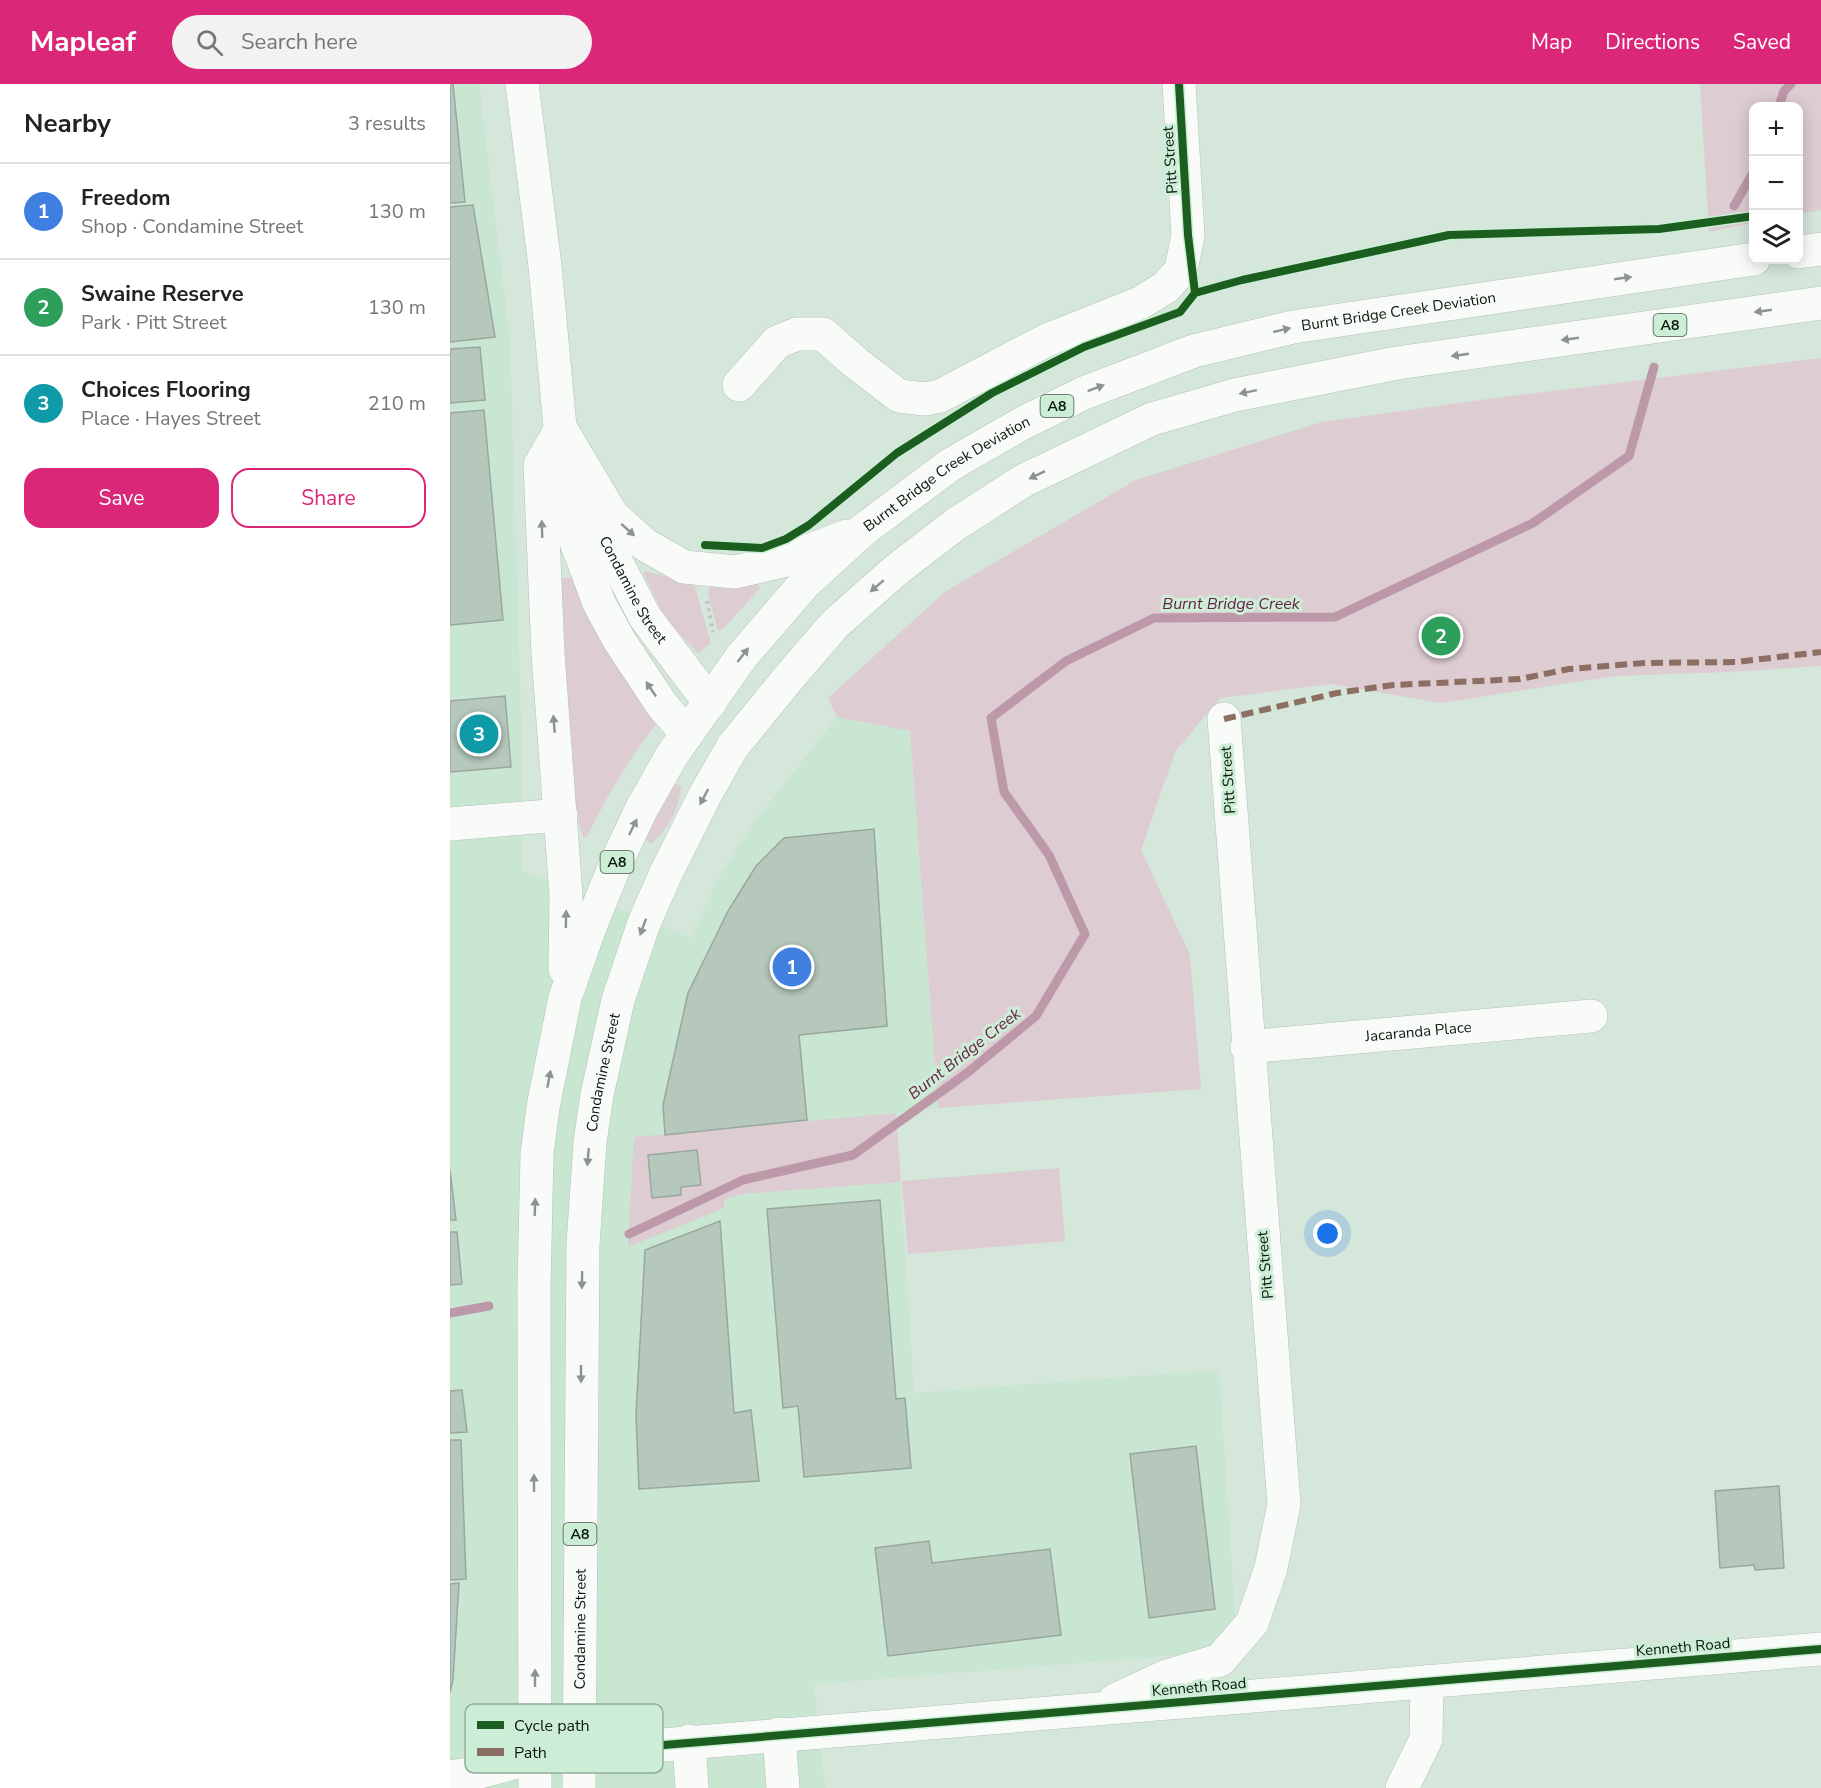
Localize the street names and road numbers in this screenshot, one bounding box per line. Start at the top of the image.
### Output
street label: Pitt Street [1158,125,1182,195]
street label: Burnt Bridge Creek Deviation [1300,287,1497,336]
road number: A8 [1654,314,1686,336]
road number: A8 [1040,395,1074,417]
street label: Burnt Bridge Creek Deviation [859,411,1033,536]
street label: Condamine Street [595,533,672,648]
street label: Pitt Street [1216,745,1240,815]
road number: A8 [600,851,634,873]
street label: Condamine Street [582,1010,625,1133]
street label: Jacaranda Place [1363,1017,1472,1046]
street label: Pitt Street [1252,1229,1278,1300]
road number: A8 [564,1523,596,1545]
street label: Condamine Street [570,1568,591,1689]
street label: Kenneth Road [1635,1633,1731,1661]
street label: Kenneth Road [1151,1673,1247,1701]

